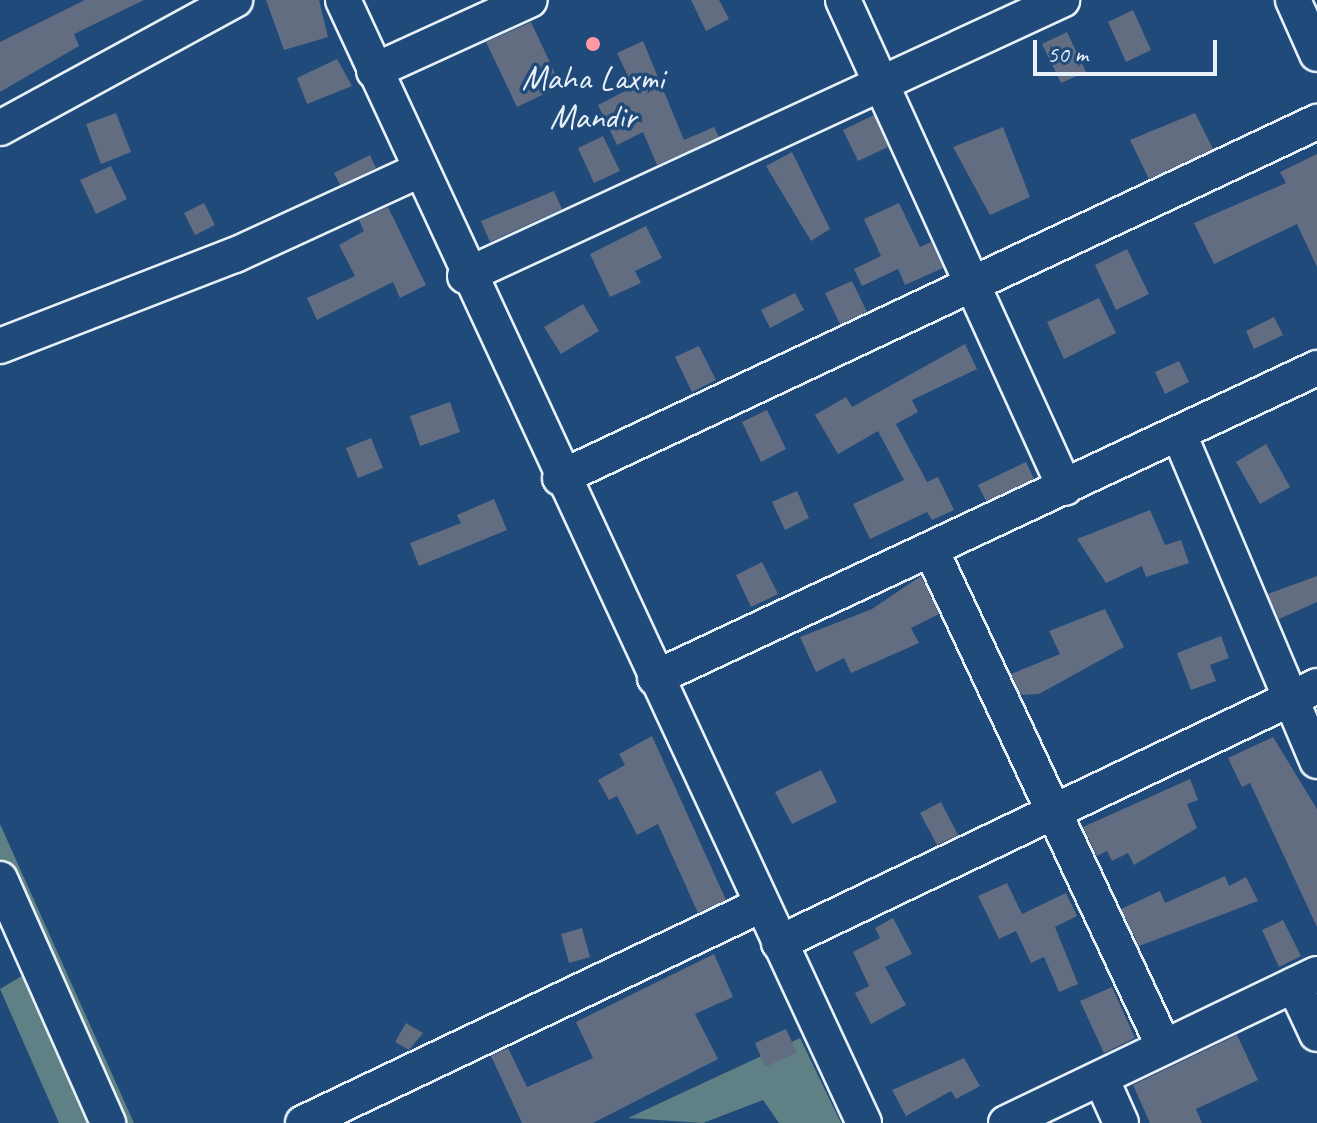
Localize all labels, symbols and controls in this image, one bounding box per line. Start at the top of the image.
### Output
scale bar [1037,24,1221,74]
marker: Maha Laxmi Mandir [584,35,602,53]
text: 50 m [1047,39,1088,69]
place label: Maha Laxmi Mandir [520,57,666,136]

